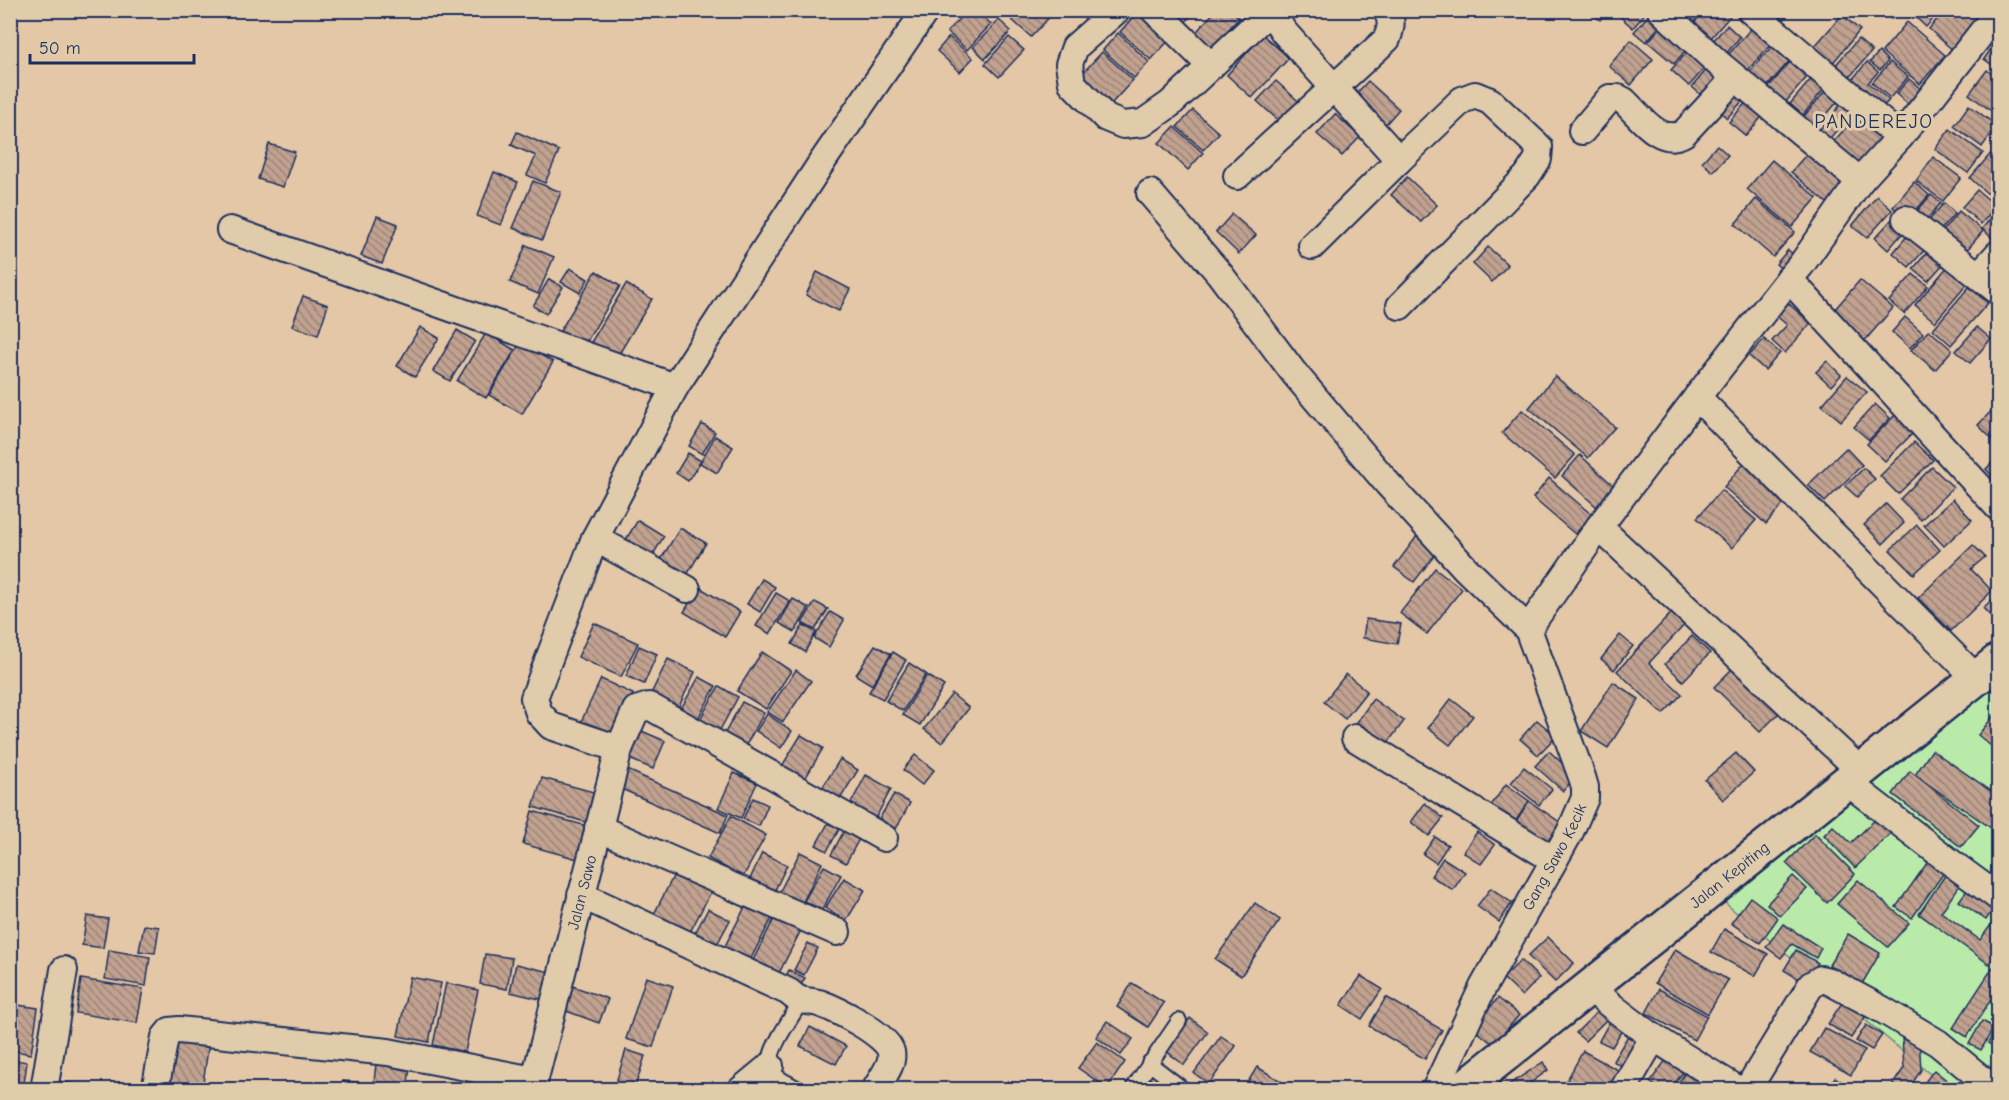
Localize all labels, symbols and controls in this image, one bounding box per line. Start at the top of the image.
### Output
scale bar [30,27,194,65]
text: 50 m [39,38,81,59]
district label: PANDEREJO [1814,110,1934,133]
street label: Gang Sawo Kecik [1519,801,1590,914]
street label: Jalan Kepiting [1687,838,1773,912]
street label: Jalan Sawo [564,853,601,932]

